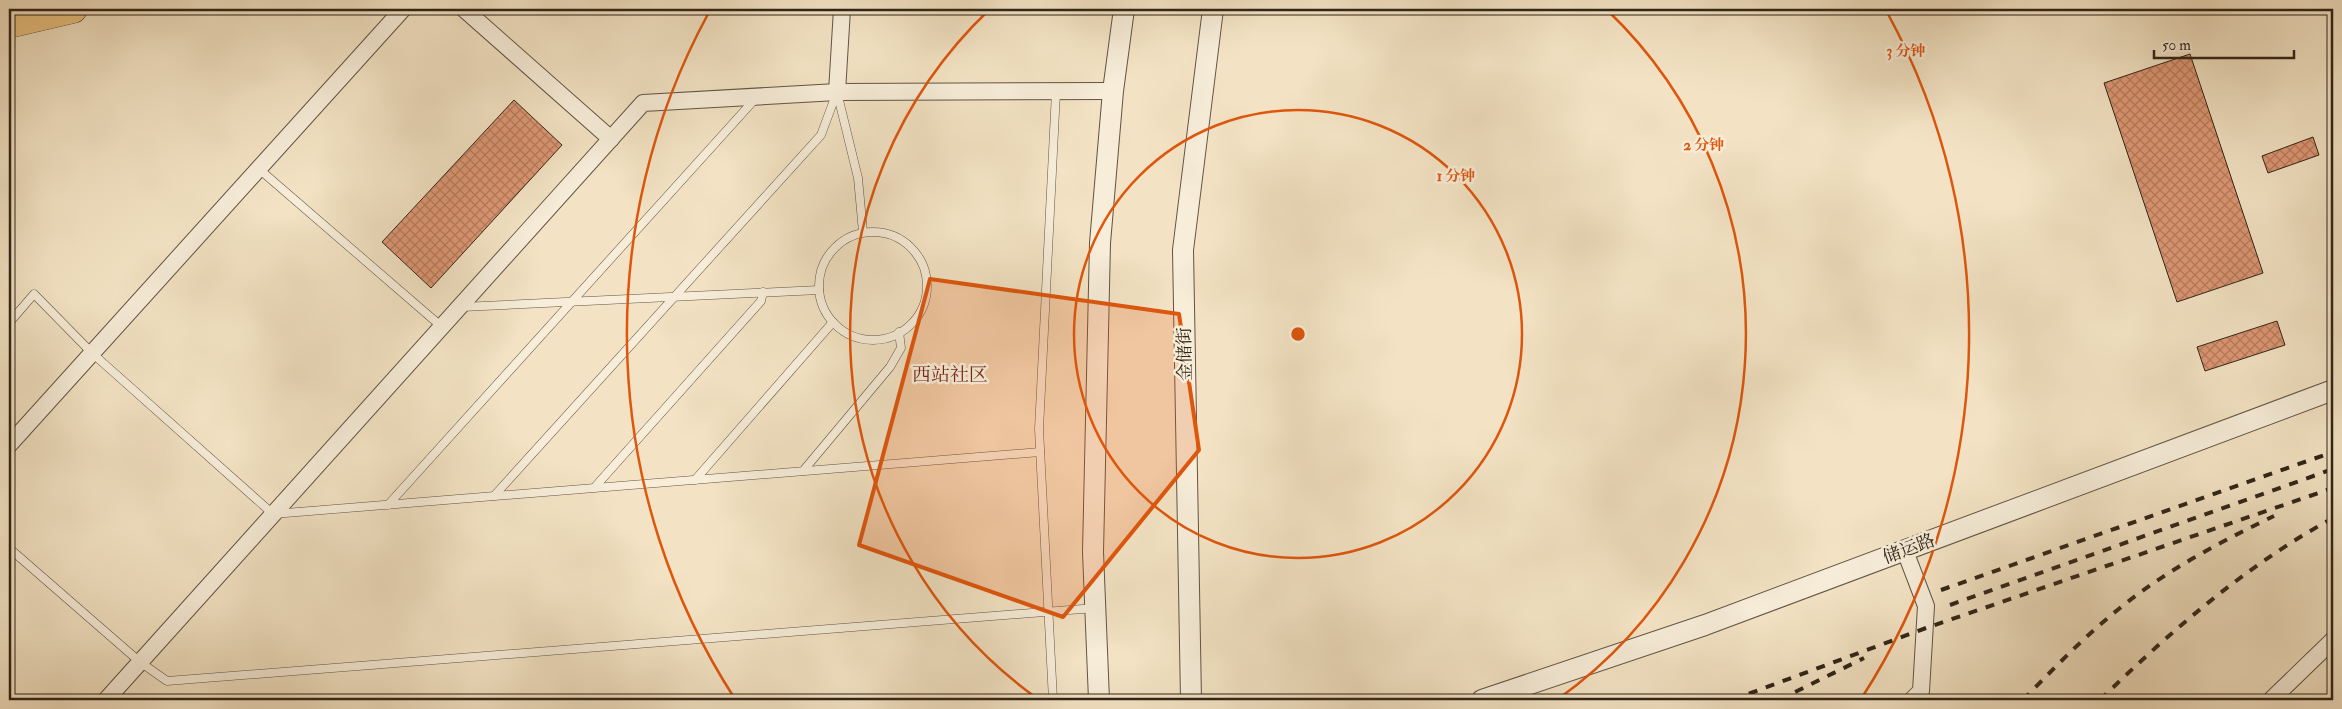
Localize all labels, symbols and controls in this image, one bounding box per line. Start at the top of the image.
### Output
scale bar [2154,28,2294,60]
text: 50 m [2162,36,2191,55]
text: 3 分钟 [1887,42,1925,61]
text: 2 分钟 [1684,136,1724,155]
text: 1 分钟 [1437,167,1475,186]
centre of rings [1289,325,1307,343]
street label: 金储街 [1173,327,1197,381]
district label: 西站社区 [912,363,988,387]
street label: 储运路 [1880,529,1938,569]

